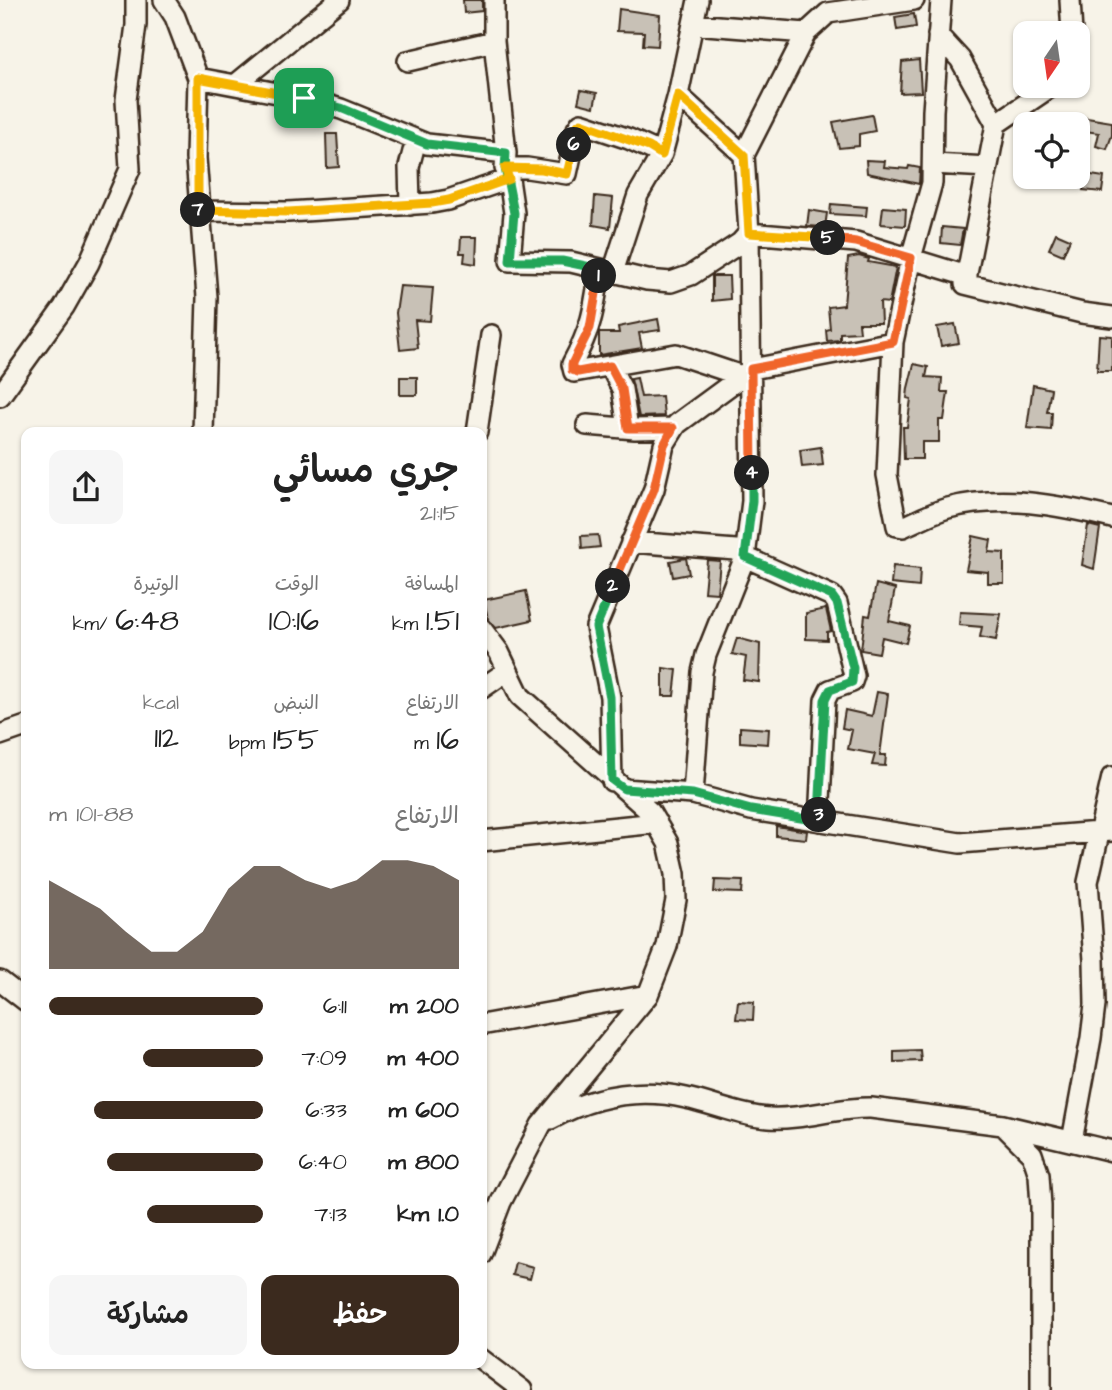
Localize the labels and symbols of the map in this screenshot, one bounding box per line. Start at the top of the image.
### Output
north arrow [1013,21,1090,98]
pin [274,68,334,128]
pin: 6 [556,128,592,162]
pin: 7 [180,192,216,228]
pin: 5 [810,220,846,256]
pin: 1 [582,258,616,294]
pin: 4 [734,456,770,490]
pin: 2 [596,568,630,604]
pin: 3 [802,798,836,832]

